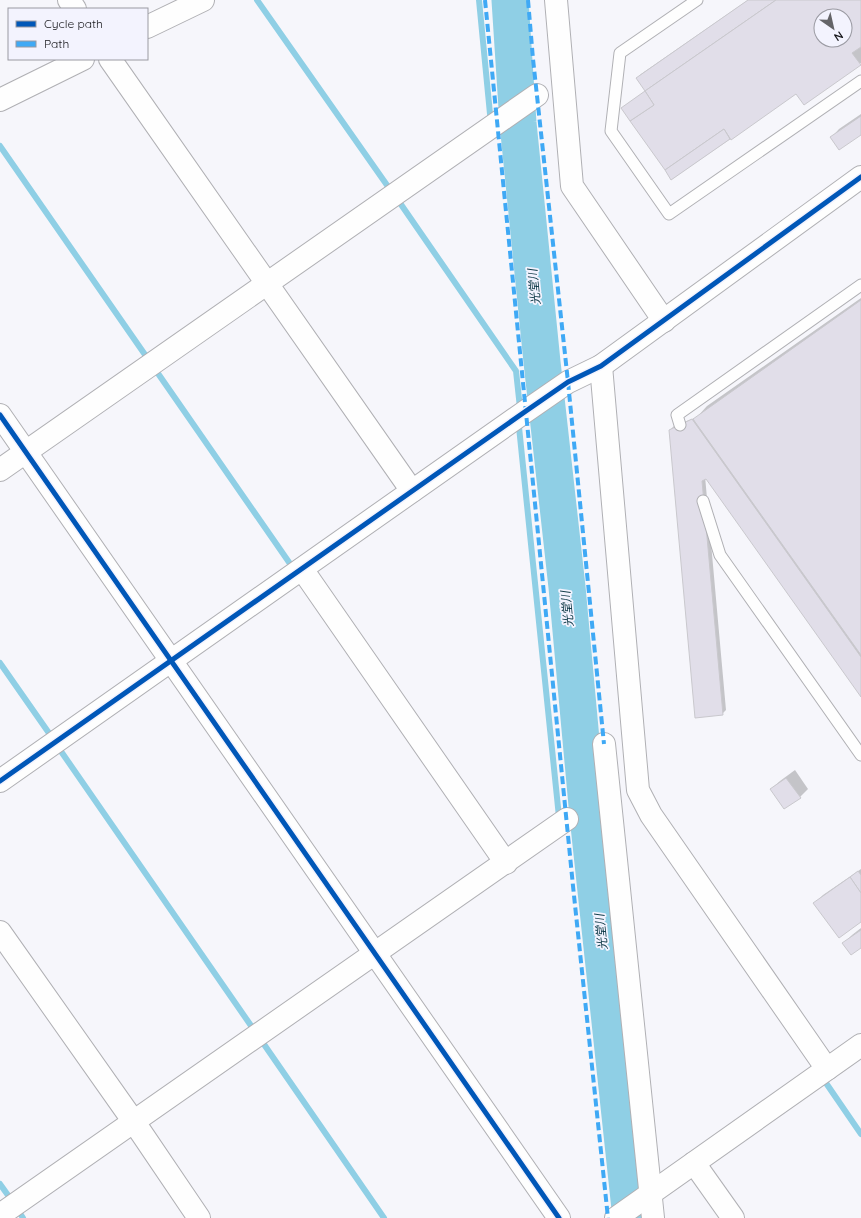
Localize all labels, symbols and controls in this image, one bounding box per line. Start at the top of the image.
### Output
legend [8,8,148,60]
north arrow [813,8,853,48]
text: Cycle path [44,16,103,31]
text: N [831,28,846,44]
text: Path [44,36,69,51]
water label: 光堂川 [524,266,543,306]
water label: 光堂川 [557,588,576,628]
water label: 光堂川 [591,911,610,951]

